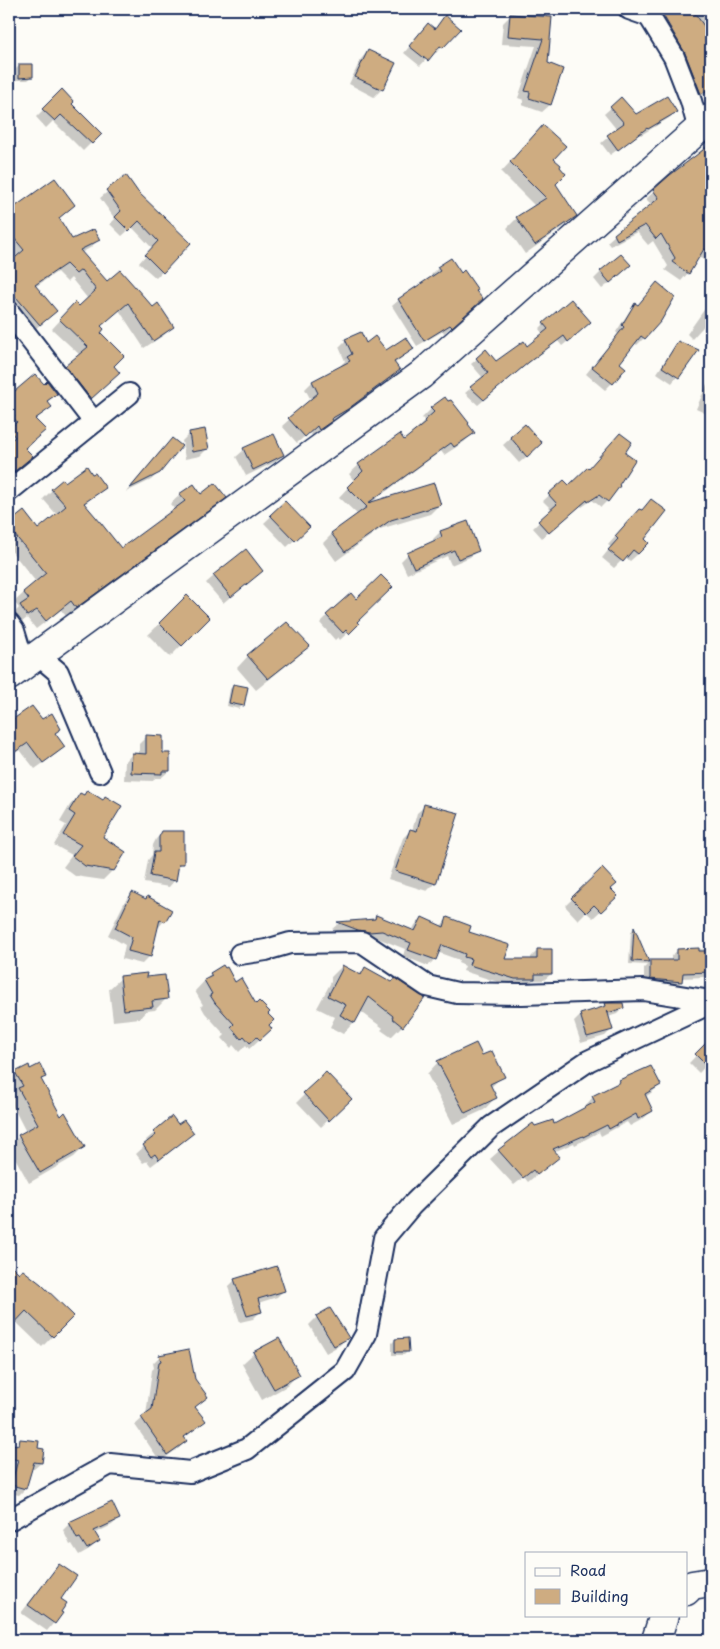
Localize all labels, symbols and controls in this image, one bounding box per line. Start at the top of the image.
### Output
legend [525,1552,688,1616]
text: Road [570,1558,606,1581]
text: Building [570,1584,629,1607]

